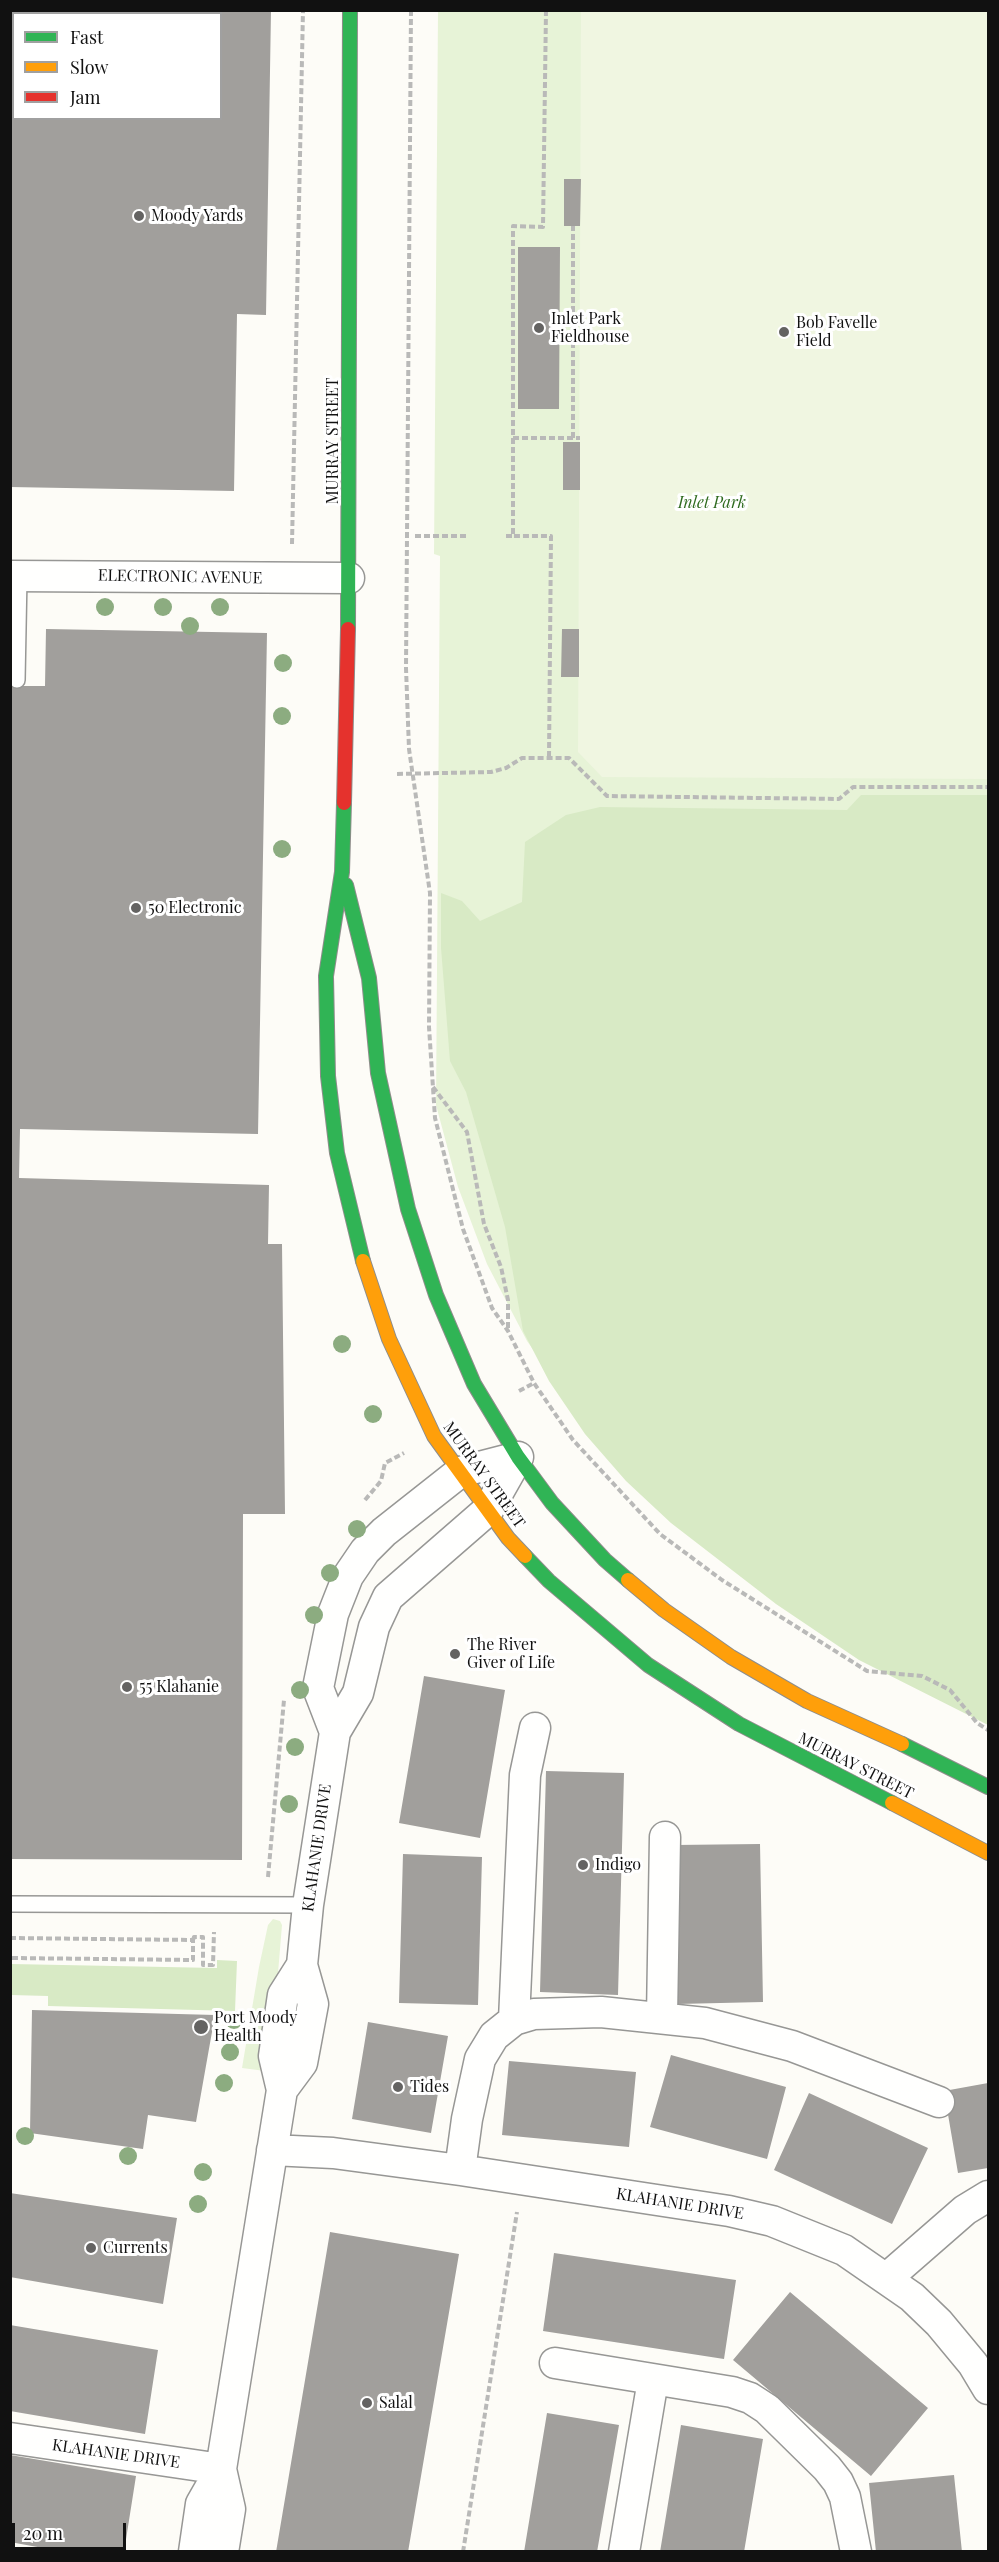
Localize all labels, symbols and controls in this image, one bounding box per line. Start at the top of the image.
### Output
legend [12,12,222,120]
text: Fast [70,25,103,49]
text: Slow [70,55,108,79]
text: Jam [70,85,100,109]
place label: Moody Yards [151,206,243,226]
marker: Moody Yards [132,209,146,223]
place label: Inlet Park Fieldhouse [551,309,629,347]
place label: Bob Favelle Field [796,313,877,351]
marker: Inlet Park Fieldhouse [532,321,546,335]
marker: Bob Favelle Field [777,325,791,339]
street label: MURRAY STREET [323,378,343,504]
park label: Inlet Park [678,493,746,513]
street label: ELECTRONIC AVENUE [98,566,262,588]
place label: 50 Electronic [148,898,242,918]
marker: 50 Electronic [129,901,143,915]
street label: MURRAY STREET [439,1418,529,1532]
place label: The River Giver of Life [467,1635,555,1673]
marker: The River Giver of Life [448,1647,462,1661]
place label: 55 Klahanie [139,1677,219,1697]
marker: 55 Klahanie [120,1680,134,1694]
street label: MURRAY STREET [795,1729,917,1803]
street label: KLAHANIE DRIVE [299,1783,335,1913]
place label: Indigo [595,1855,641,1875]
marker: Indigo [576,1858,590,1872]
place label: Port Moody Health [214,2008,297,2046]
marker: Port Moody Health [192,2018,210,2036]
place label: Tides [410,2077,449,2097]
marker: Tides [391,2080,405,2094]
street label: KLAHANIE DRIVE [615,2184,745,2224]
place label: Currents [103,2238,168,2258]
marker: Currents [84,2241,98,2255]
place label: Salal [379,2393,413,2413]
marker: Salal [360,2396,374,2410]
street label: KLAHANIE DRIVE [51,2436,181,2472]
scale bar [15,2511,129,2549]
text: 20 m [23,2521,63,2545]

